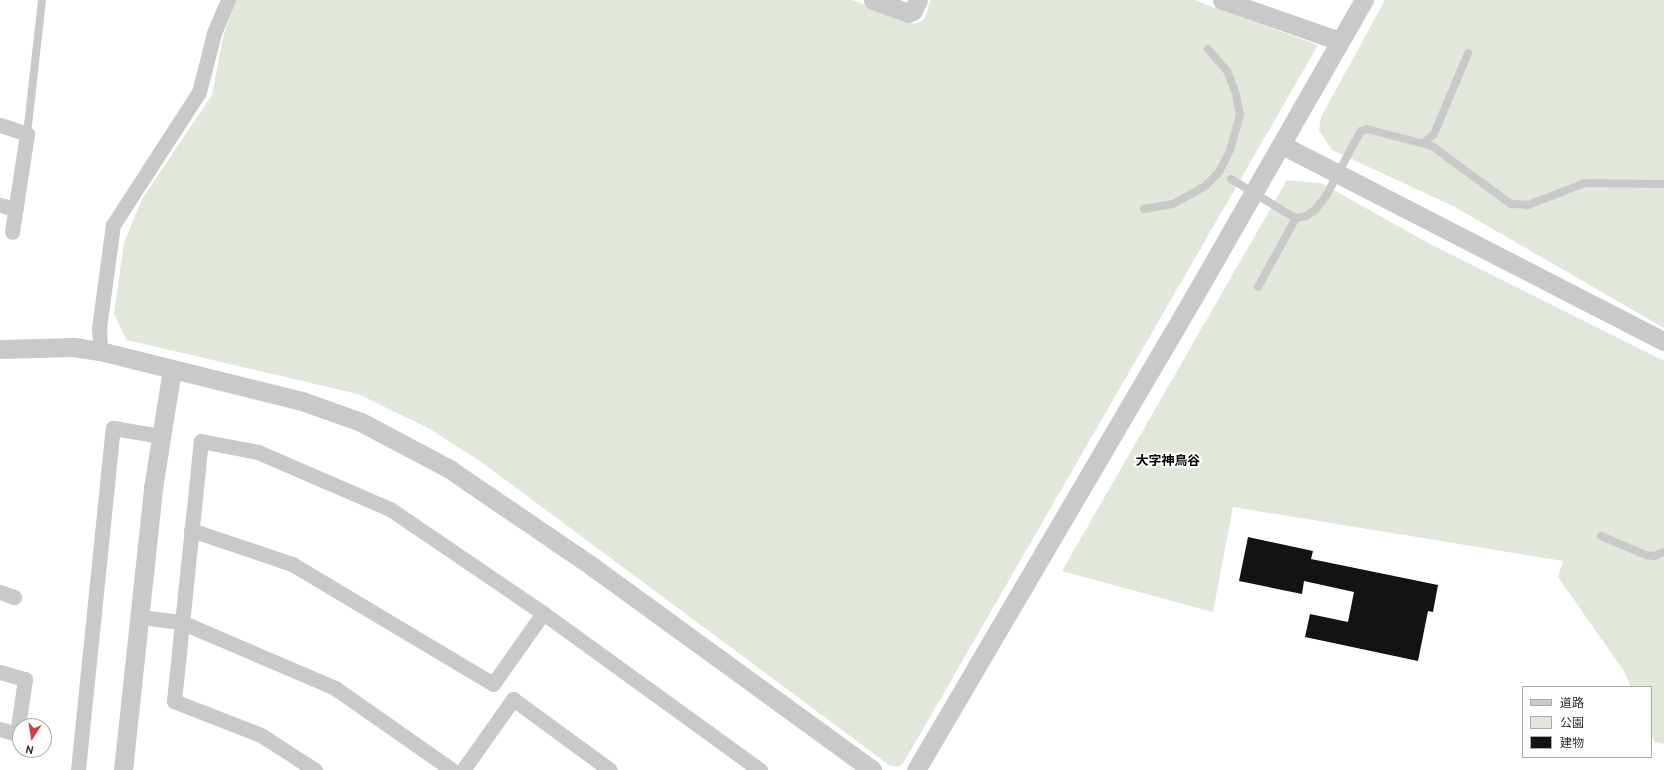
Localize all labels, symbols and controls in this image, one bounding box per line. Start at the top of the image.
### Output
district label: 大字神鳥谷 [1136,454,1200,470]
legend [1522,686,1652,758]
text: 道路 [1560,696,1584,712]
text: 公園 [1560,716,1584,732]
north arrow [12,718,52,758]
text: 建物 [1560,736,1584,752]
text: N [24,741,35,756]

